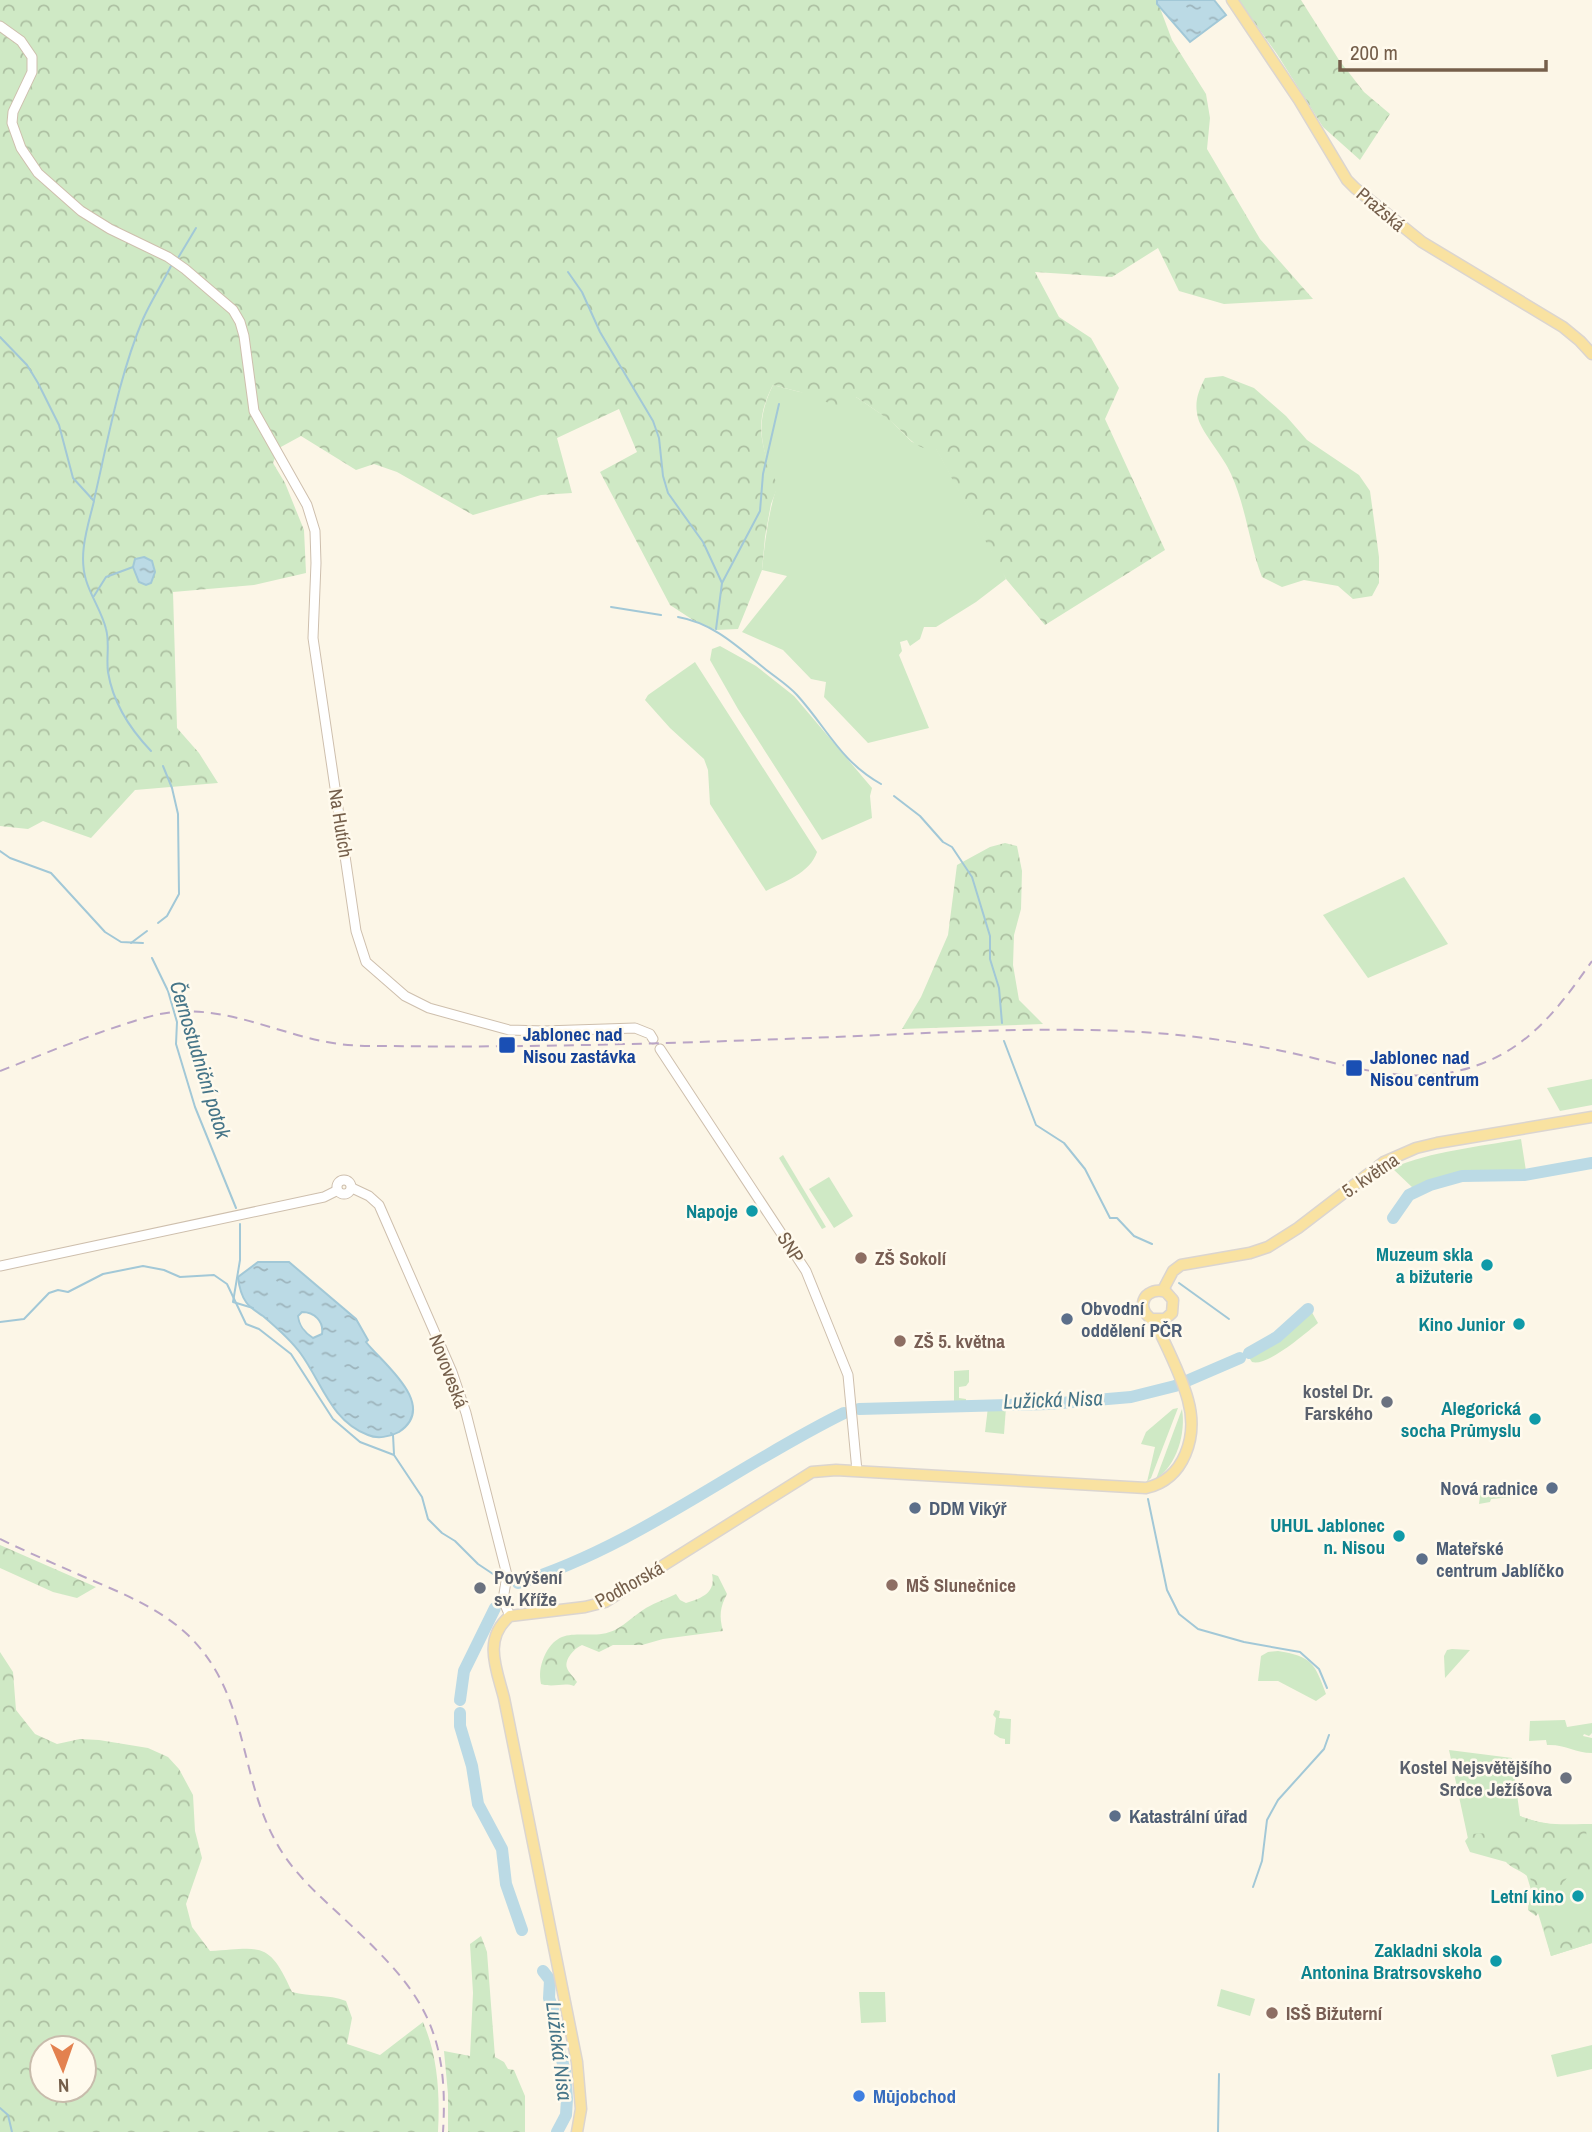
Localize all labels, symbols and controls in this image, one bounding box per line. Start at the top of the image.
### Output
scale bar [1340,28,1546,72]
text: 200 m [1350,38,1398,67]
street label: Pražská [1351,181,1411,237]
street label: Na Hutích [323,787,359,859]
water label: Černostudniční potok [163,977,239,1144]
place label: Jablonec nad Nisou zastávka [523,1021,636,1069]
marker: Jablonec nad Nisou zastávka [497,1035,517,1055]
place label: Jablonec nad Nisou centrum [1370,1044,1479,1092]
marker: Jablonec nad Nisou centrum [1344,1058,1364,1078]
street label: 5. května [1337,1146,1404,1203]
place label: Napoje [686,1198,738,1224]
marker: Napoje [744,1203,760,1219]
street label: SNP [771,1227,811,1267]
place label: Muzeum skla a bižuterie [1376,1241,1473,1289]
place label: ZŠ Sokolí [875,1245,947,1271]
marker: ZŠ Sokolí [853,1250,869,1266]
marker: Muzeum skla a bižuterie [1479,1257,1495,1273]
place label: Obvodní oddělení PČR [1081,1295,1182,1343]
marker: Obvodní oddělení PČR [1059,1311,1075,1327]
place label: Kino Junior [1418,1311,1505,1337]
marker: Kino Junior [1511,1316,1527,1332]
place label: ZŠ 5. května [914,1328,1005,1354]
street label: Novoveská [423,1330,475,1412]
marker: ZŠ 5. května [892,1333,908,1349]
place label: kostel Dr. Farského [1303,1378,1373,1426]
water label: Lužická Nisa [1003,1383,1103,1416]
marker: kostel Dr. Farského [1379,1394,1395,1410]
place label: Alegorická socha Průmyslu [1401,1395,1521,1443]
marker: Alegorická socha Průmyslu [1527,1411,1543,1427]
place label: Nová radnice [1440,1475,1538,1501]
marker: Nová radnice [1544,1480,1560,1496]
place label: DDM Vikýř [929,1495,1007,1521]
marker: DDM Vikýř [907,1500,923,1516]
place label: UHUL Jablonec n. Nisou [1270,1512,1385,1560]
marker: UHUL Jablonec n. Nisou [1391,1528,1407,1544]
place label: Mateřské centrum Jablíčko [1436,1535,1564,1583]
marker: Mateřské centrum Jablíčko [1414,1551,1430,1567]
street label: Podhorská [590,1554,668,1613]
place label: Povýšení sv. Kříže [494,1564,563,1612]
place label: MŠ Slunečnice [906,1572,1016,1598]
marker: MŠ Slunečnice [884,1577,900,1593]
marker: Povýšení sv. Kříže [472,1580,488,1596]
place label: Kostel Nejsvětějšího Srdce Ježíšova [1400,1754,1552,1802]
marker: Kostel Nejsvětějšího Srdce Ježíšova [1558,1770,1574,1786]
place label: Katastrální úřad [1129,1803,1248,1829]
marker: Katastrální úřad [1107,1808,1123,1824]
place label: Letní kino [1490,1883,1564,1909]
marker: Letní kino [1570,1888,1586,1904]
place label: Zakladni skola Antonina Bratrsovskeho [1301,1937,1482,1985]
marker: Zakladni skola Antonina Bratrsovskeho [1488,1953,1504,1969]
water label: Lužická Nisa [539,2000,580,2102]
place label: ISŠ Bižuterní [1286,2000,1383,2026]
marker: ISŠ Bižuterní [1264,2005,1280,2021]
north arrow [28,2034,98,2104]
text: N [58,2073,70,2099]
place label: Můjobchod [873,2083,956,2109]
marker: Můjobchod [851,2088,867,2104]

